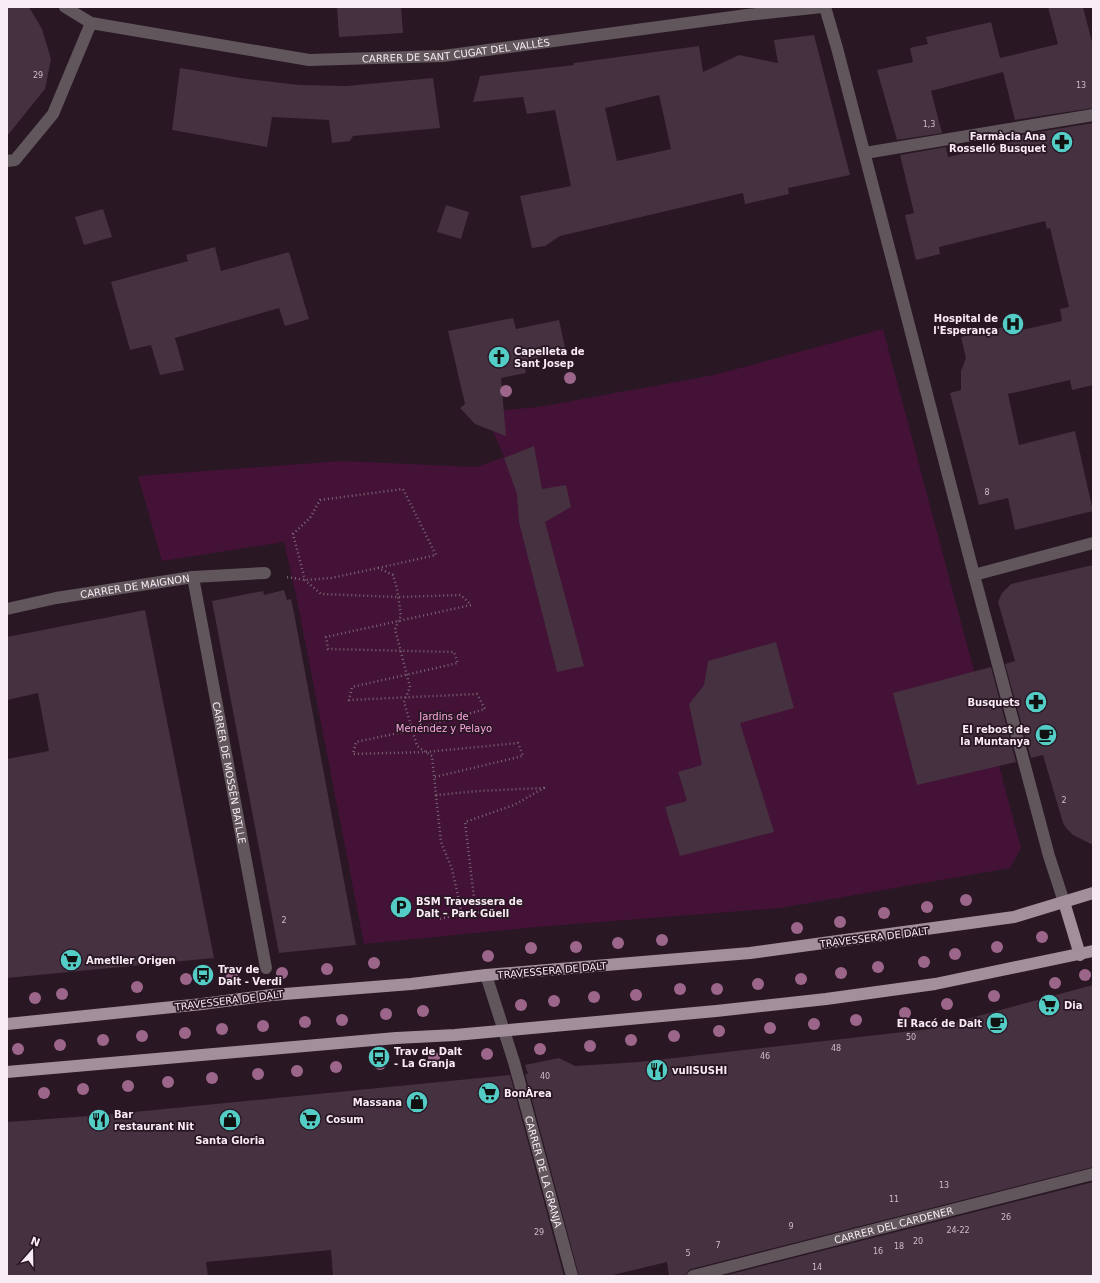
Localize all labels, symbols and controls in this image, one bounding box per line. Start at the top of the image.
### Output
street label: CARRER DE SANT CUGAT DEL VALLÈS [362,37,550,64]
house number: 29 [33,71,43,80]
house number: 13 [1076,81,1086,90]
house number: 1,3 [923,120,935,129]
pharmacy icon: Farmàcia Ana Rosselló Busquet [1049,129,1075,155]
place label: Farmàcia Ana Rosselló Busquet [949,131,1046,154]
hospital icon: Hospital de l'Esperança [1000,311,1026,337]
place label: Hospital de l'Esperança [933,313,998,336]
church icon: Capelleta de Sant Josep [486,344,512,370]
place label: Capelleta de Sant Josep [514,346,585,369]
house number: 8 [984,488,990,497]
street label: CARRER DE MAIGNON [80,573,190,600]
pharmacy icon: Busquets [1023,689,1049,715]
place label: Busquets [968,697,1020,708]
street label: CARRER DE MOSSÈN BATLLE [210,701,248,845]
park label: Jardins de Menéndez y Pelayo [396,711,492,734]
cafe icon: El rebost de la Muntanya [1033,722,1059,748]
place label: El rebost de la Muntanya [960,724,1030,747]
house number: 2 [1061,796,1067,805]
parking icon: BSM Travessera de Dalt – Park Güell [388,894,414,920]
place label: BSM Travessera de Dalt – Park Güell [416,896,523,919]
house number: 2 [281,916,287,925]
street label: TRAVESSERA DE DALT [818,925,930,950]
supermarket icon: Ametller Origen [58,947,84,973]
place label: Ametller Origen [86,955,176,966]
street label: TRAVESSERA DE DALT [496,960,608,981]
bus stop icon: Trav de Dalt - Verdi [190,962,216,988]
place label: Trav de Dalt - Verdi [218,964,282,987]
street label: TRAVESSERA DE DALT [173,988,285,1013]
supermarket icon: Dia [1036,992,1062,1018]
place label: Dia [1064,1000,1082,1011]
cafe icon: El Racó de Dalt [984,1010,1010,1036]
place label: El Racó de Dalt [897,1018,982,1029]
house number: 50 [906,1033,916,1042]
bus stop icon: Trav de Dalt - La Granja [366,1044,392,1070]
house number: 48 [831,1044,841,1053]
place label: Trav de Dalt - La Granja [394,1046,462,1069]
house number: 46 [760,1052,770,1061]
restaurant icon: vullSUSHI [644,1057,670,1083]
place label: vullSUSHI [672,1065,727,1076]
house number: 40 [540,1072,550,1081]
supermarket icon: BonÀrea [476,1080,502,1106]
place label: BonÀrea [504,1087,552,1099]
shop icon: Massana [404,1089,430,1115]
place label: Massana [353,1097,402,1108]
supermarket icon: Cosum [297,1106,323,1132]
restaurant icon: Bar restaurant Nit [86,1107,112,1133]
shop icon: Santa Gloria [217,1107,243,1133]
place label: Bar restaurant Nit [114,1109,194,1132]
place label: Cosum [326,1114,364,1125]
street label: CARRER DE LA GRANJA [523,1115,564,1229]
place label: Santa Gloria [195,1135,265,1146]
house number: 13 [939,1181,949,1190]
house number: 11 [889,1195,899,1204]
street label: CARRER DEL CARDENER [833,1205,954,1246]
house number: 26 [1001,1213,1011,1222]
house number: 9 [788,1222,794,1231]
house number: 24-22 [946,1226,970,1235]
house number: 29 [534,1228,544,1237]
north arrow [12,1231,52,1271]
text: N [29,1234,42,1250]
house number: 20 [913,1237,923,1246]
house number: 7 [715,1241,721,1250]
house number: 18 [894,1242,904,1251]
house number: 16 [873,1247,883,1256]
house number: 5 [685,1249,691,1258]
house number: 14 [812,1263,822,1272]

